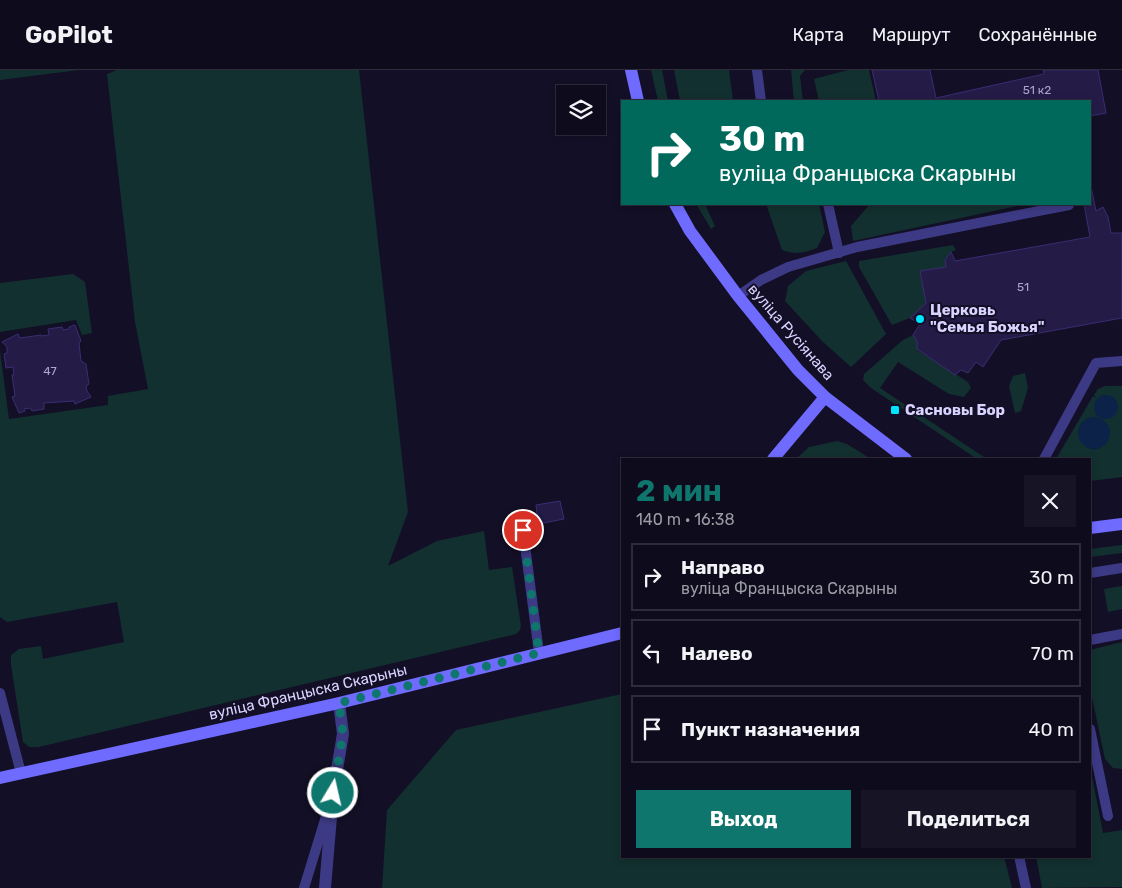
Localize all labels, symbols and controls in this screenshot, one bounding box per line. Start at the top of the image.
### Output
text: GoPilot [25,21,113,49]
text: Карта [793,24,844,46]
text: Маршрут [872,24,951,46]
text: Сохранённые [979,24,1097,46]
house number: 51 к2 [1023,83,1051,97]
map controls [556,85,606,135]
button: layers [556,85,606,135]
text: 30 m [719,118,805,160]
icon: right [636,120,701,185]
text: вуліца Францыска Скарыны [719,160,1016,187]
street label: вуліца Русіянава [744,280,838,384]
house number: 51 [1017,280,1029,294]
place label: Церковь "Семья Божья" [930,301,1045,336]
marker: Церковь "Семья Божья" [914,313,926,325]
house number: 47 [43,364,57,378]
place label: Сасновы Бор [905,401,1005,419]
marker: Сасновы Бор [889,404,901,416]
text: 2 мин [636,473,722,509]
button: close [1024,475,1076,527]
pin [502,509,544,551]
text: 140 m · 16:38 [636,510,735,529]
icon: arrive [509,516,537,544]
text: Направо [681,556,765,579]
icon: right [638,563,666,591]
text: 30 m [1029,566,1074,589]
text: вуліца Францыска Скарыны [681,579,897,598]
icon: left [638,639,666,667]
text: Налево [681,642,753,665]
text: 70 m [1031,642,1074,665]
street label: вуліца Францыска Скарыны [207,660,409,724]
icon: arrive [638,715,666,743]
text: Пункт назначения [681,718,860,741]
text: 40 m [1029,718,1074,741]
position arrow [306,766,358,818]
button: Выход [636,790,851,848]
button: Поделиться [861,790,1076,848]

